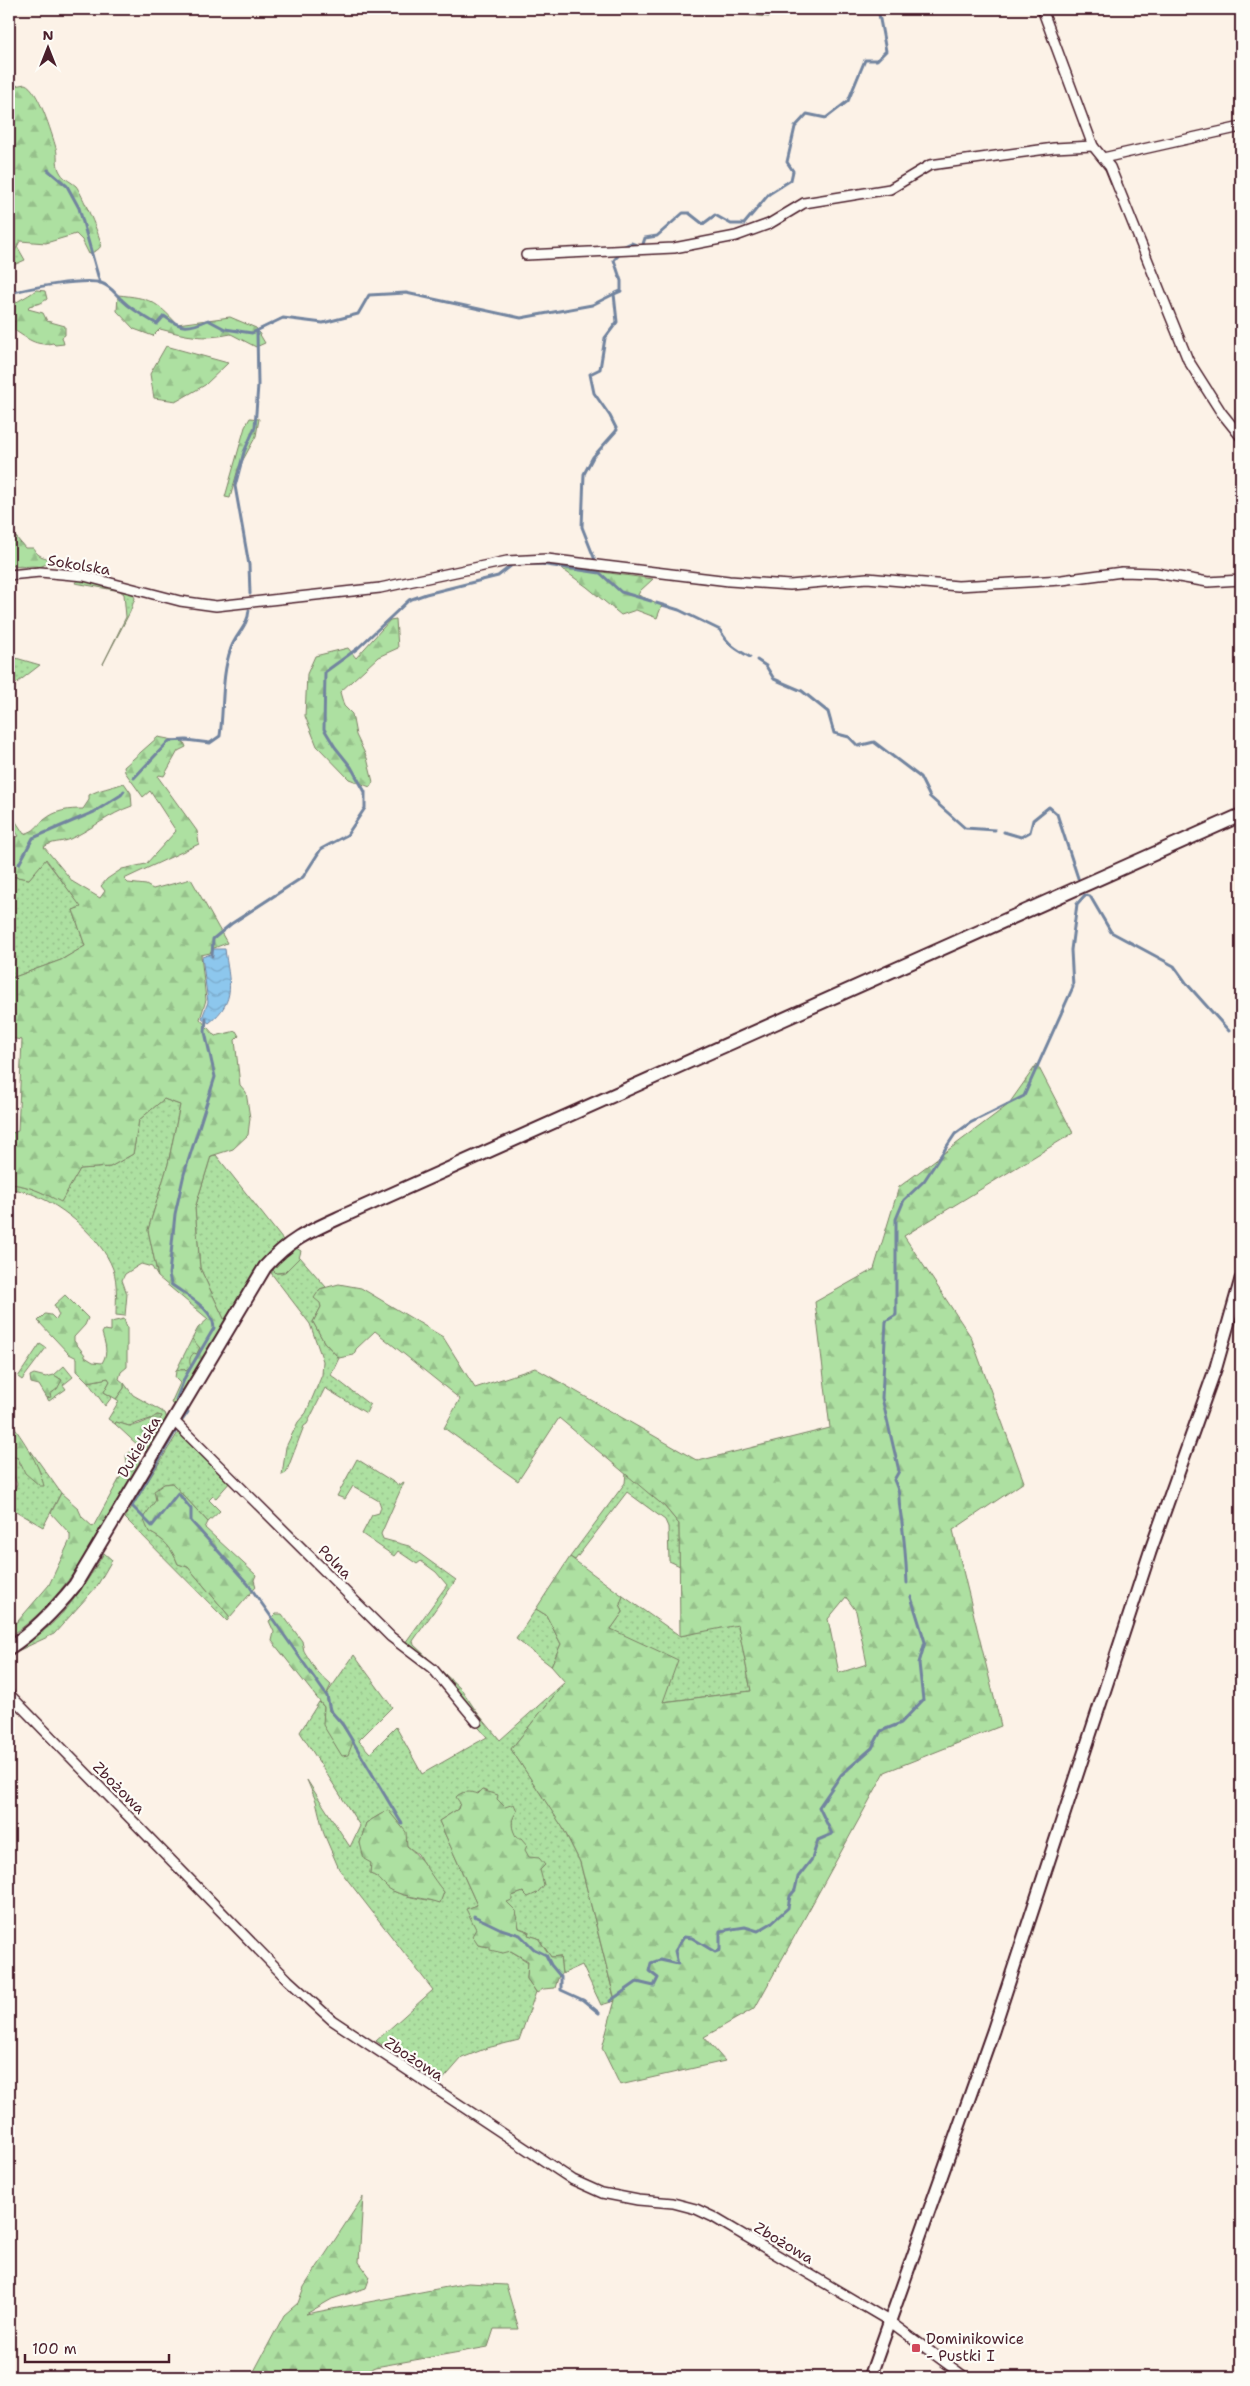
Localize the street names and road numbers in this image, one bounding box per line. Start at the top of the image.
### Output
street label: Sokolska [46,550,112,580]
street label: Dukielska [113,1412,166,1481]
street label: Polna [314,1541,357,1584]
street label: Zbożowa [89,1758,150,1819]
street label: Zbożowa [381,2033,448,2086]
street label: Zbożowa [750,2217,818,2269]

